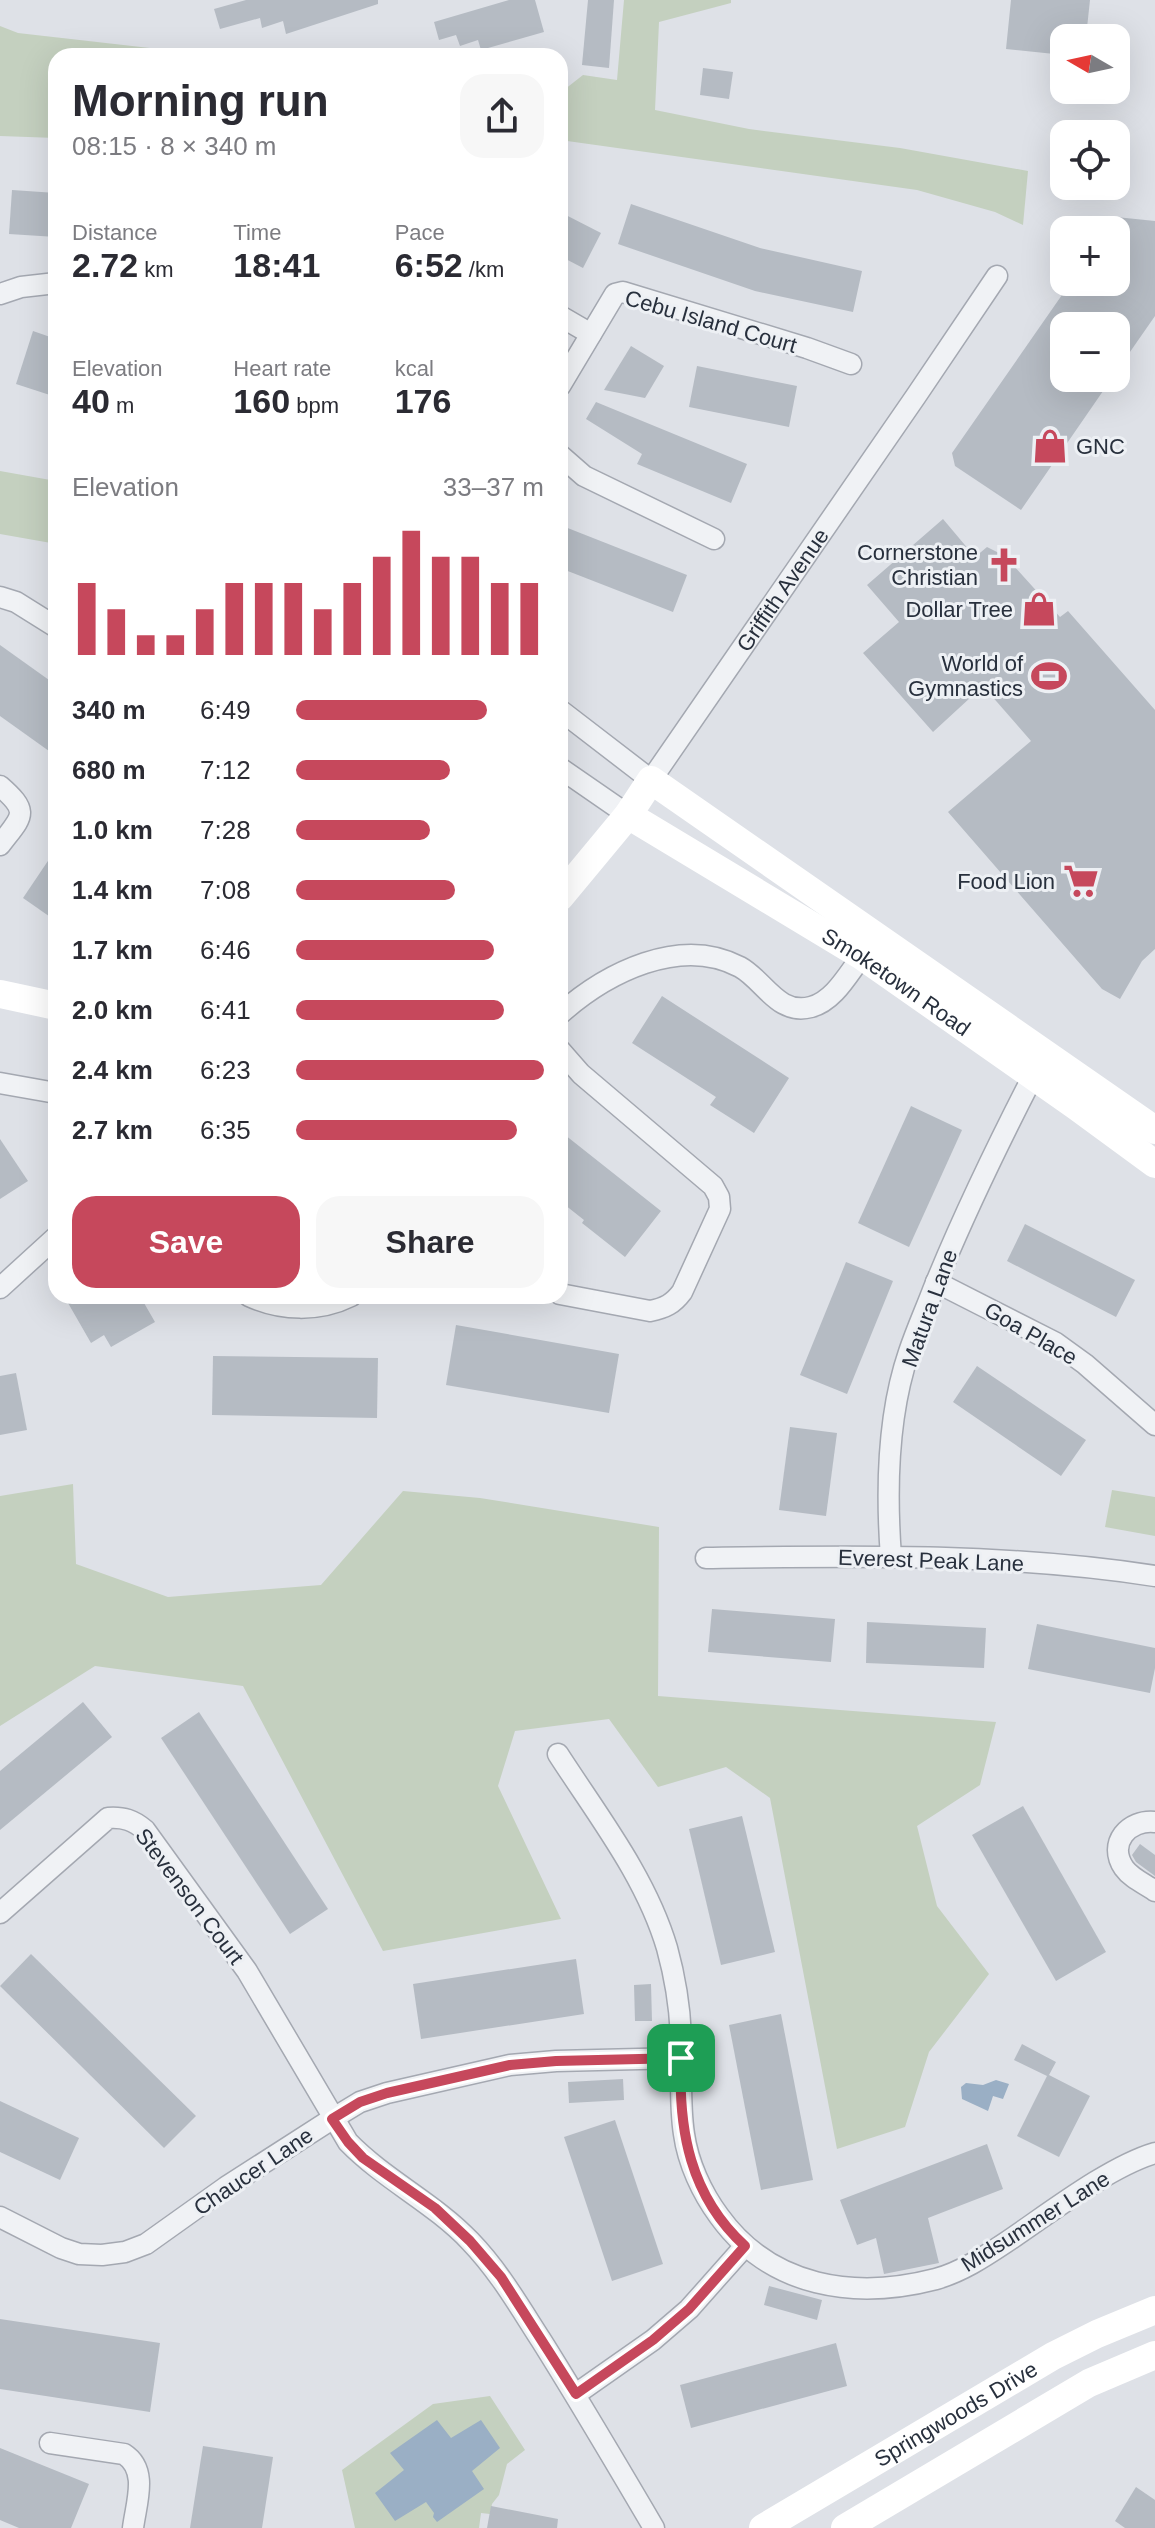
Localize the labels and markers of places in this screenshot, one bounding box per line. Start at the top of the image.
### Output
shop icon: GNC [1031,427,1069,465]
place label: GNC [1076,434,1125,459]
place label: Cornerstone Christian [857,540,978,590]
church icon: Cornerstone Christian [985,546,1023,584]
shop icon: Dollar Tree [1020,590,1058,628]
place label: Dollar Tree [905,597,1013,622]
place label: World of Gymnastics [908,651,1024,701]
sports icon: World of Gymnastics [1030,657,1068,695]
supermarket icon: Food Lion [1062,862,1100,900]
place label: Food Lion [957,869,1055,894]
pin [647,2024,715,2092]

